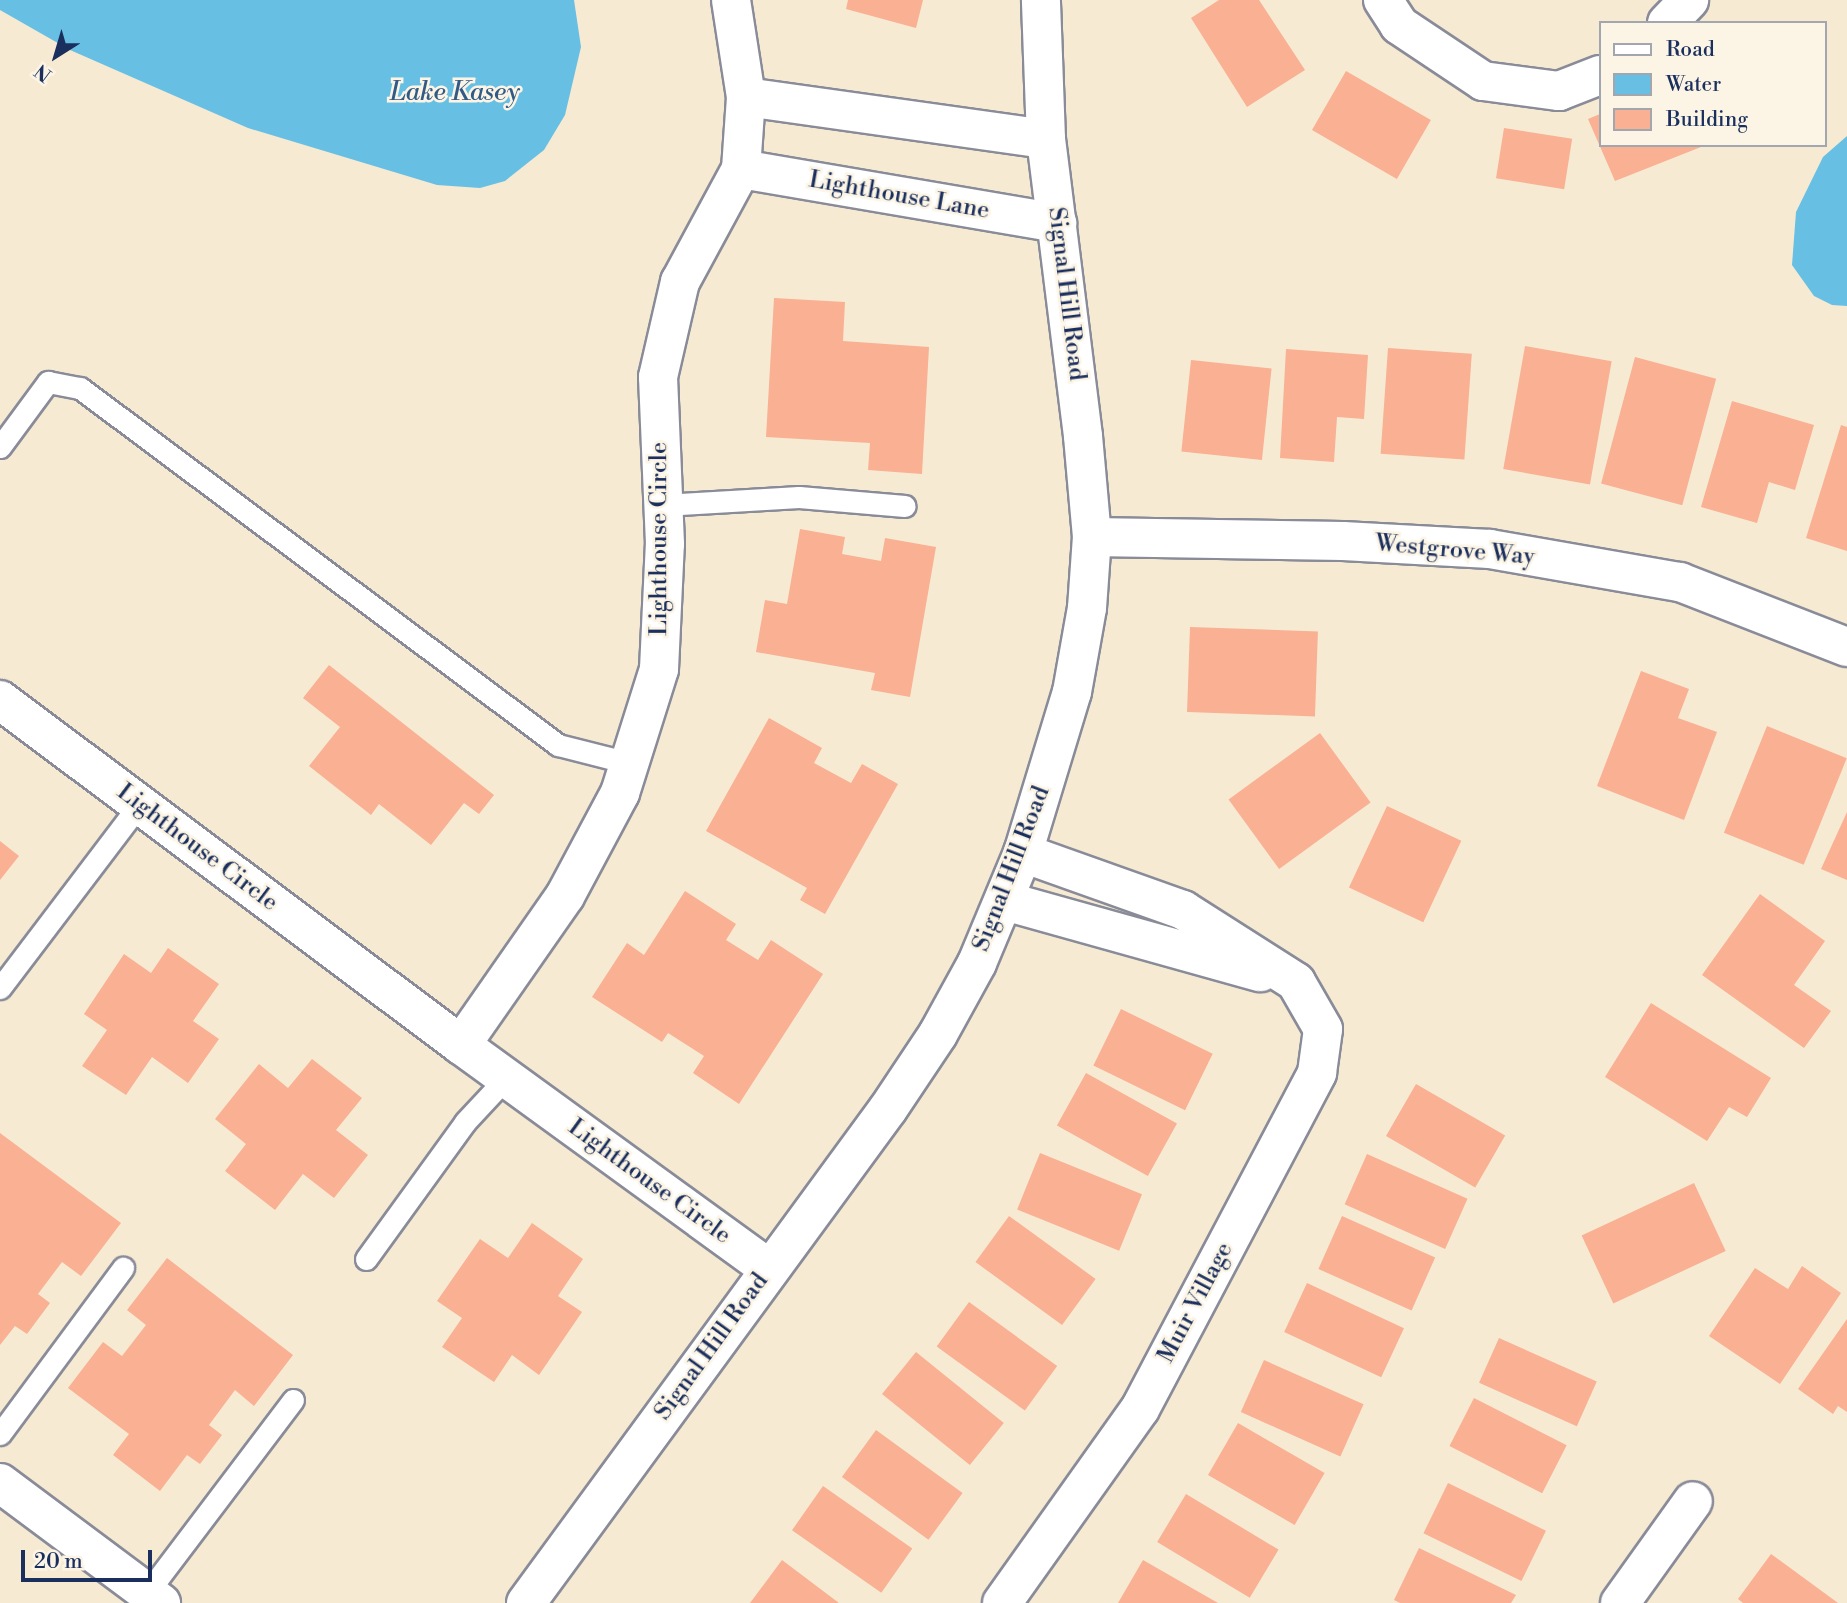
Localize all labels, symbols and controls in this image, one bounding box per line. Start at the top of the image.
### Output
north arrow [21,21,91,91]
legend [1598,21,1826,147]
text: Road [1666,37,1715,63]
text: N [30,59,57,87]
text: Water [1666,72,1721,98]
water label: Lake Kasey [390,77,520,109]
text: Building [1666,107,1748,133]
street label: Lighthouse Lane [806,166,992,226]
street label: Signal Hill Road [1041,206,1091,382]
street label: Lighthouse Circle [646,442,674,636]
street label: Westgrove Way [1374,530,1536,572]
street label: Lighthouse Circle [111,778,283,918]
street label: Signal Hill Road [967,782,1057,956]
street label: Lighthouse Circle [562,1113,736,1251]
street label: Muir Village [1152,1238,1240,1368]
street label: Signal Hill Road [649,1268,775,1426]
scale bar [24,1536,156,1580]
text: 20 m [34,1549,83,1575]

